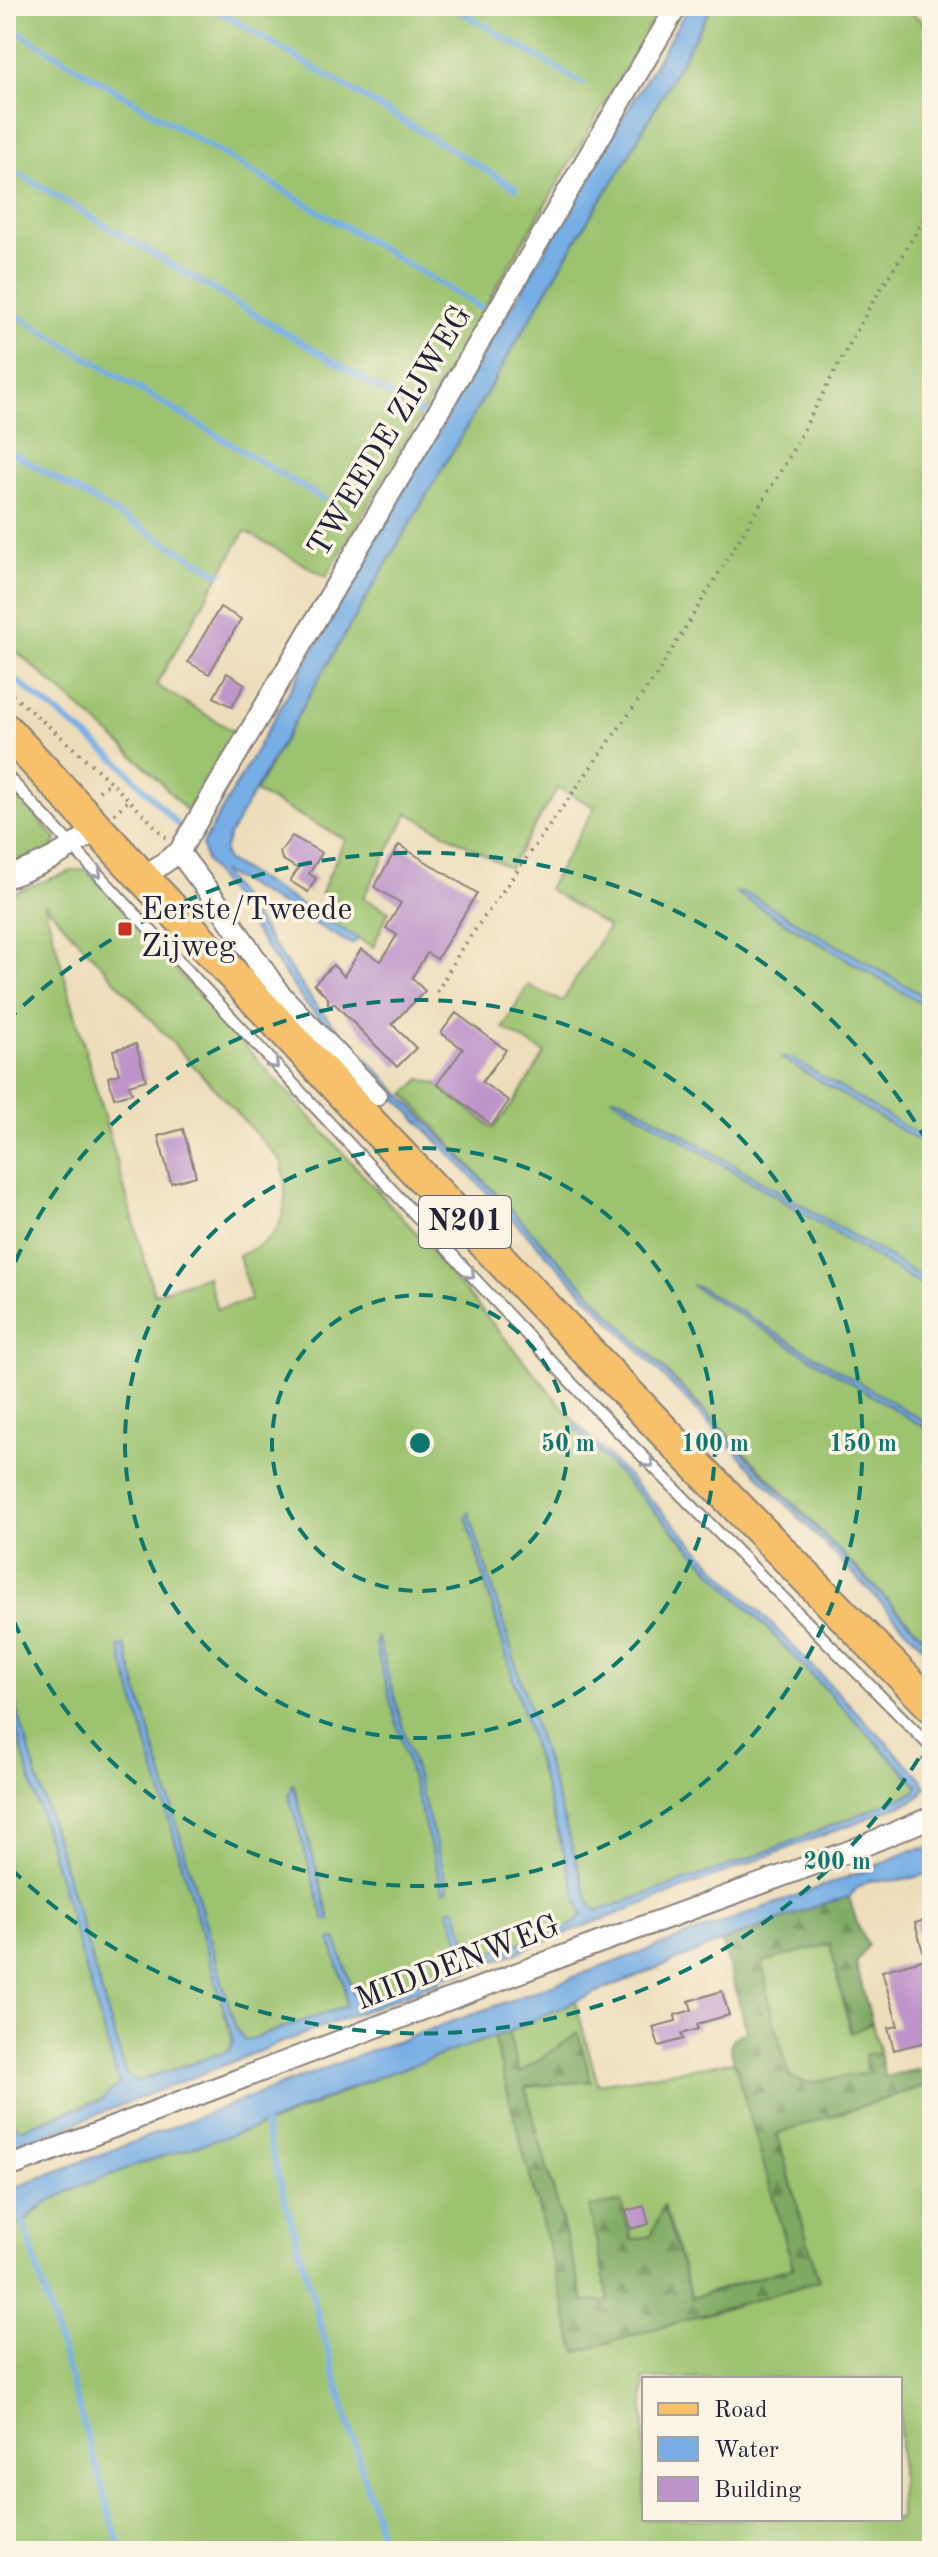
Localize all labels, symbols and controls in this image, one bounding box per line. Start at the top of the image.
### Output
street label: TWEEDE ZIJWEG [303,301,479,563]
one-way arrow [88,863,102,878]
place label: Eerste/Tweede Zijweg [141,895,352,964]
marker: Eerste/Tweede Zijweg [116,920,134,938]
one-way arrow [264,1054,278,1069]
road number: N201 [419,1196,511,1248]
one-way arrow [461,1265,476,1279]
centre of rings [406,1429,434,1457]
text: 50 m [541,1432,595,1457]
text: 150 m [829,1432,897,1457]
text: 100 m [681,1433,749,1457]
one-way arrow [640,1454,655,1468]
text: 200 m [803,1851,871,1875]
street label: MIDDENWEG [352,1910,564,2018]
legend [642,2377,902,2521]
text: Road [714,2399,767,2423]
text: Water [714,2439,779,2463]
text: Building [714,2479,801,2503]

